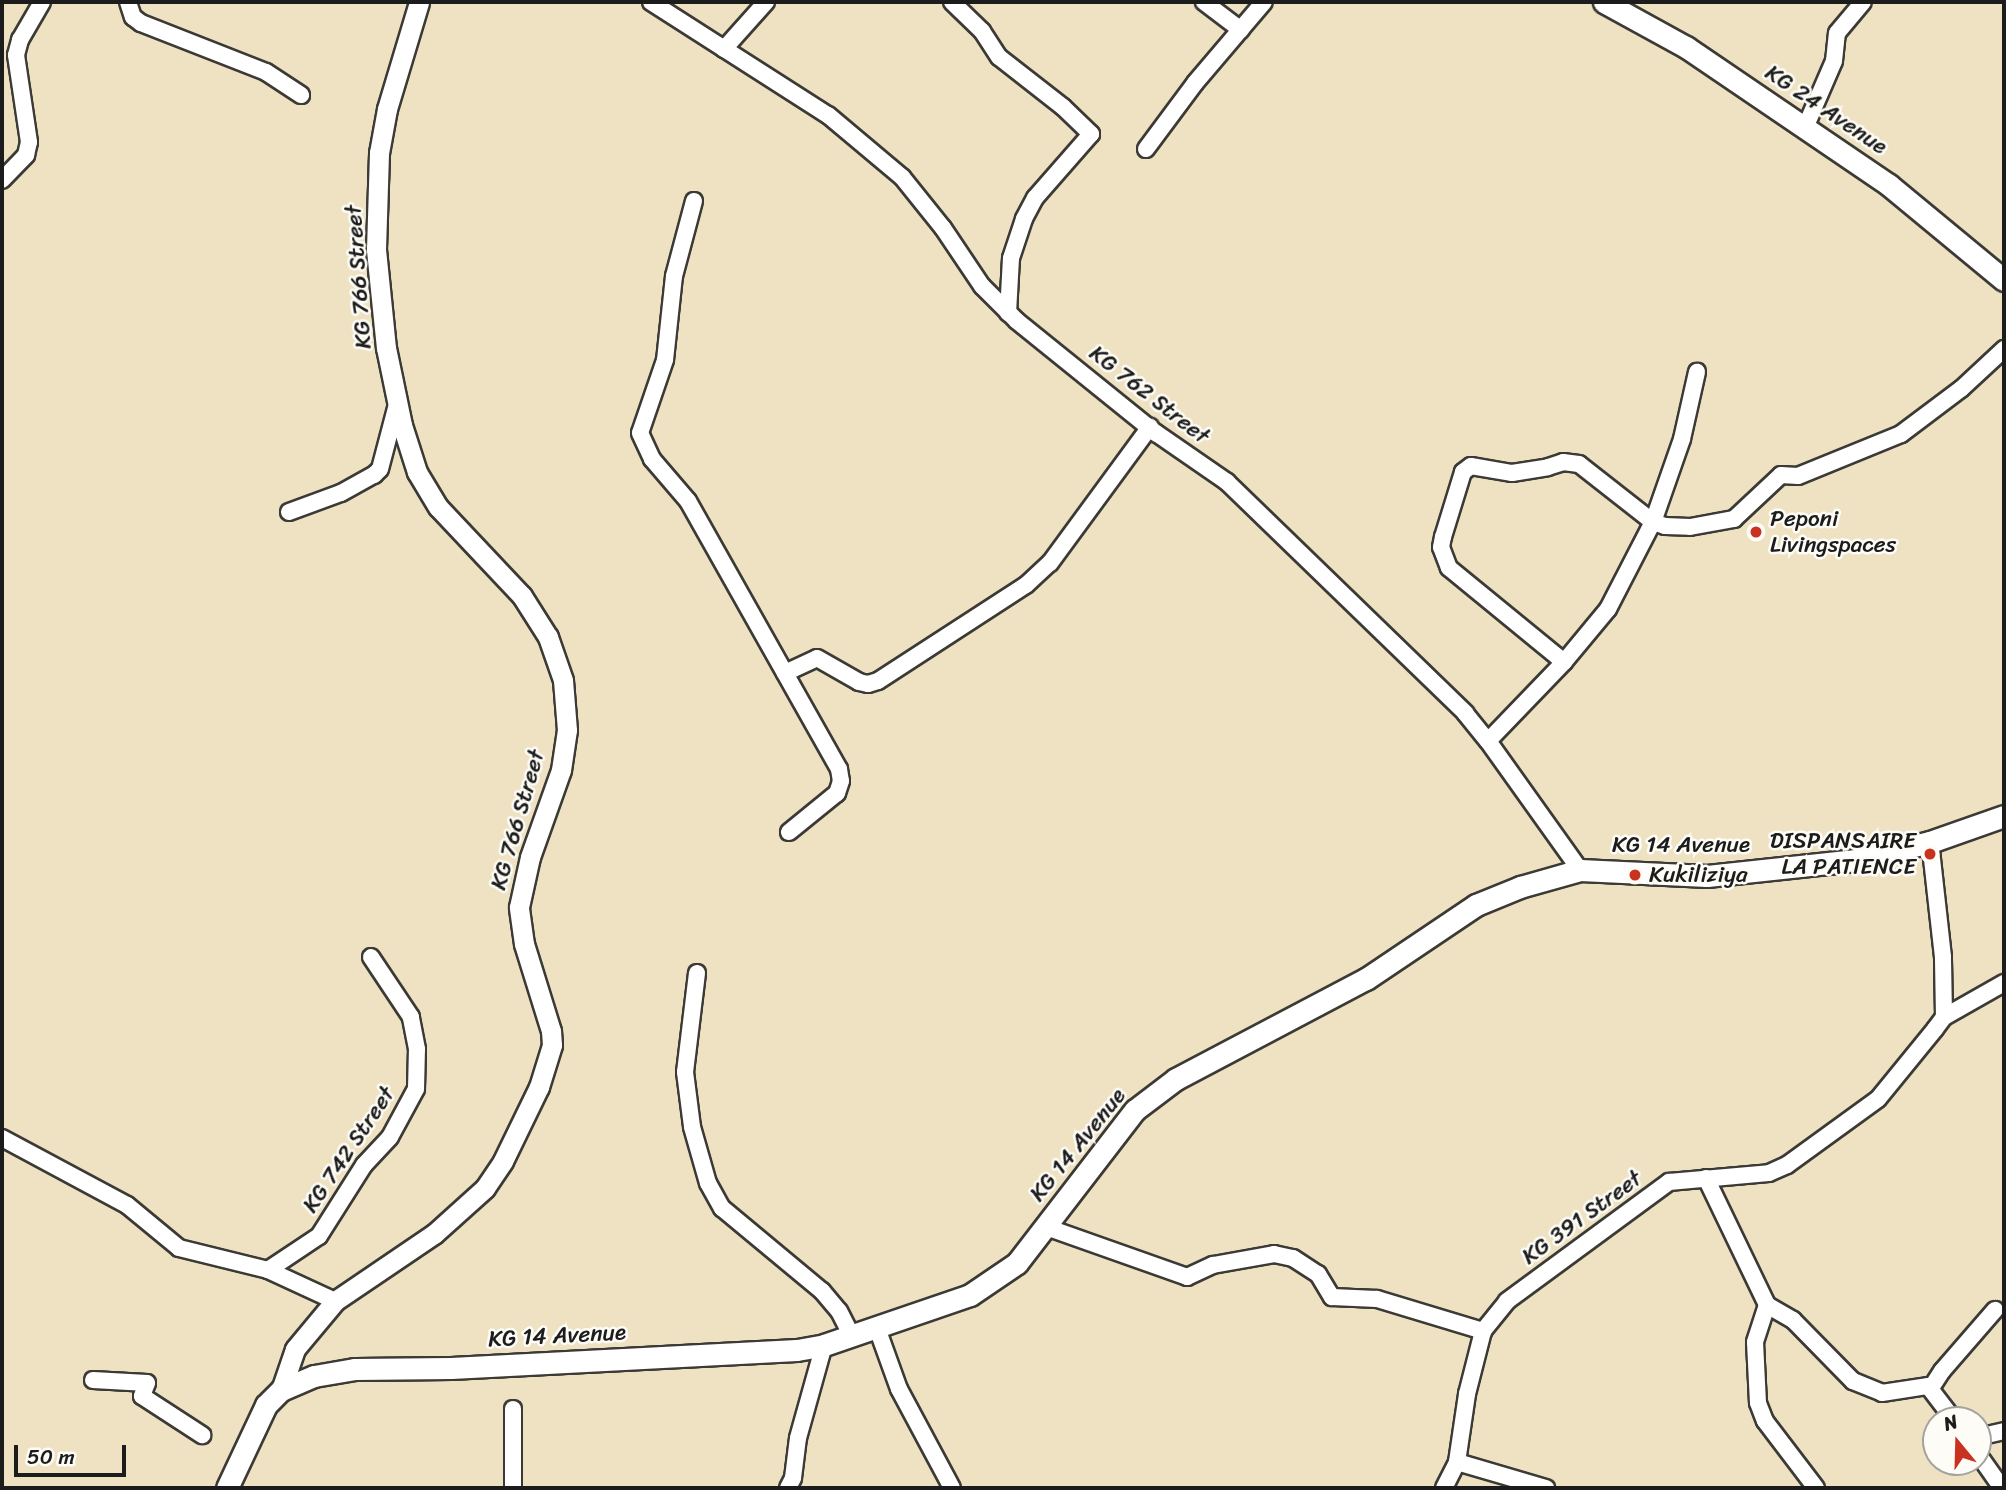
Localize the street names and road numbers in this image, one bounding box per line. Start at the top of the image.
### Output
street label: KG 24 Avenue [1760,59,1892,161]
street label: KG 766 Street [340,203,378,351]
street label: KG 762 Street [1083,339,1215,451]
street label: KG 766 Street [485,746,551,894]
street label: KG 14 Avenue [1612,831,1750,859]
street label: KG 742 Street [296,1081,402,1219]
street label: KG 14 Avenue [1024,1083,1132,1207]
street label: KG 391 Street [1516,1165,1648,1271]
street label: KG 14 Avenue [487,1319,627,1353]

